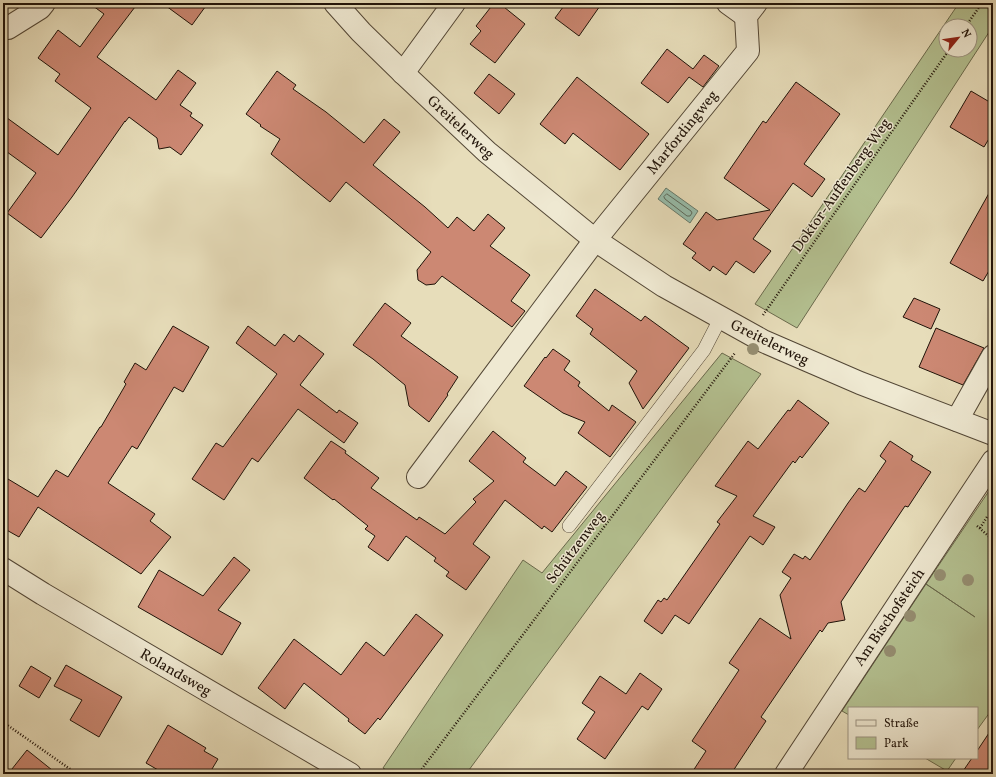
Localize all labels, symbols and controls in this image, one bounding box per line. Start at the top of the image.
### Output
north arrow [938,18,978,58]
text: N [957,27,974,41]
street label: Marfordingweg [643,86,724,180]
street label: Greitelerweg [422,91,499,165]
street label: Doktor-Auffenberg-Weg [788,114,897,257]
street label: Greitelerweg [726,315,813,372]
street label: Schützenweg [542,507,611,589]
street label: Am Bischofsteich [850,565,931,671]
street label: Rolandsweg [136,644,215,702]
legend [848,707,978,759]
text: Straße [884,716,919,732]
text: Park [884,736,909,752]

